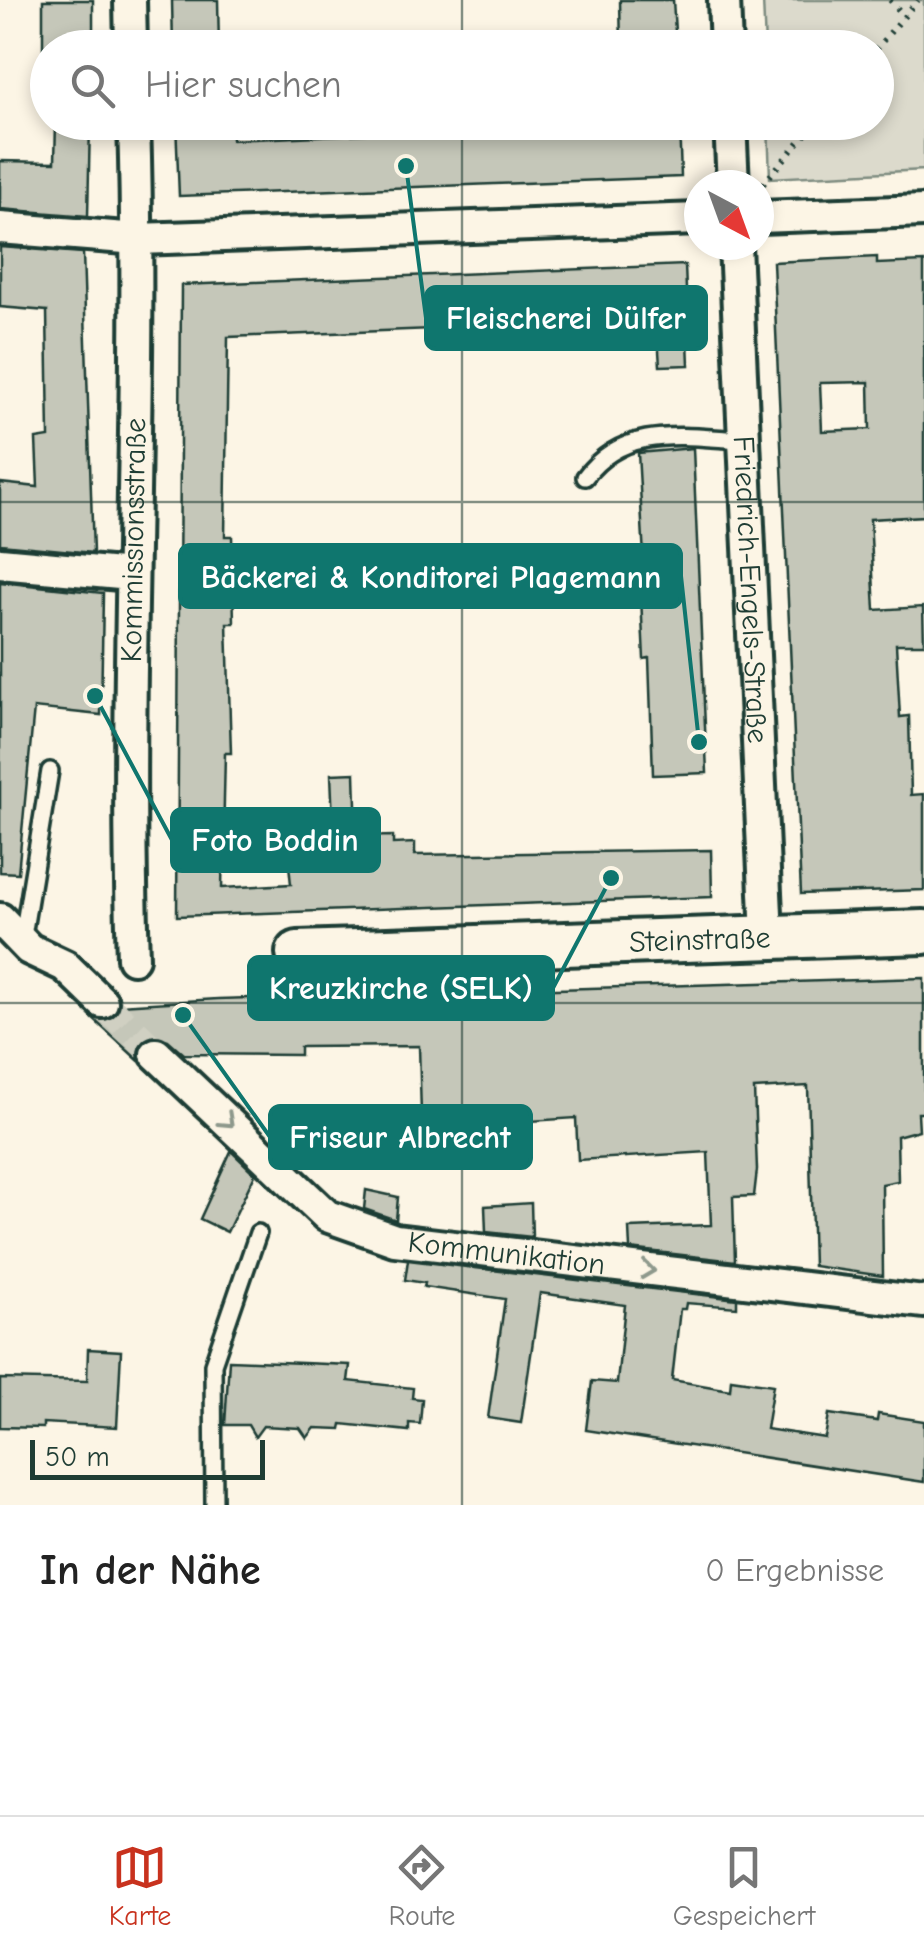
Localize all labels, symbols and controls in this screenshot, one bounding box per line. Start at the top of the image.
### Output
search box [30,30,894,140]
icon: search [65,58,120,113]
text: Hier suchen [145,63,342,107]
north arrow [684,170,774,260]
callout: Fleischerei Dülfer [426,287,706,349]
text: Fleischerei Dülfer [446,300,686,337]
street label: Kommissionsstraße [114,418,153,663]
street label: Friedrich-Engels-Straße [726,435,776,744]
callout: Bäckerei & Konditorei Plagemann [180,545,681,607]
text: Bäckerei & Konditorei Plagemann [201,559,661,596]
callout: Foto Boddin [172,809,379,871]
text: Foto Boddin [191,822,359,859]
street label: Steinstraße [629,920,771,959]
callout: Kreuzkirche (SELK) [249,957,553,1019]
text: Kreuzkirche (SELK) [269,970,533,1007]
callout: Friseur Albrecht [270,1106,531,1168]
one-way arrow [215,1109,234,1127]
text: Friseur Albrecht [289,1119,511,1156]
street label: Kommunikation [406,1224,607,1282]
one-way arrow [641,1259,657,1280]
scale bar [30,1435,265,1480]
text: 50 m [45,1441,110,1473]
text: In der Nähe [40,1546,261,1595]
text: 0 Ergebnisse [705,1552,884,1589]
tab: Karte [109,1840,171,1932]
tab: Route [389,1840,455,1932]
tab: Gespeichert [673,1840,815,1932]

